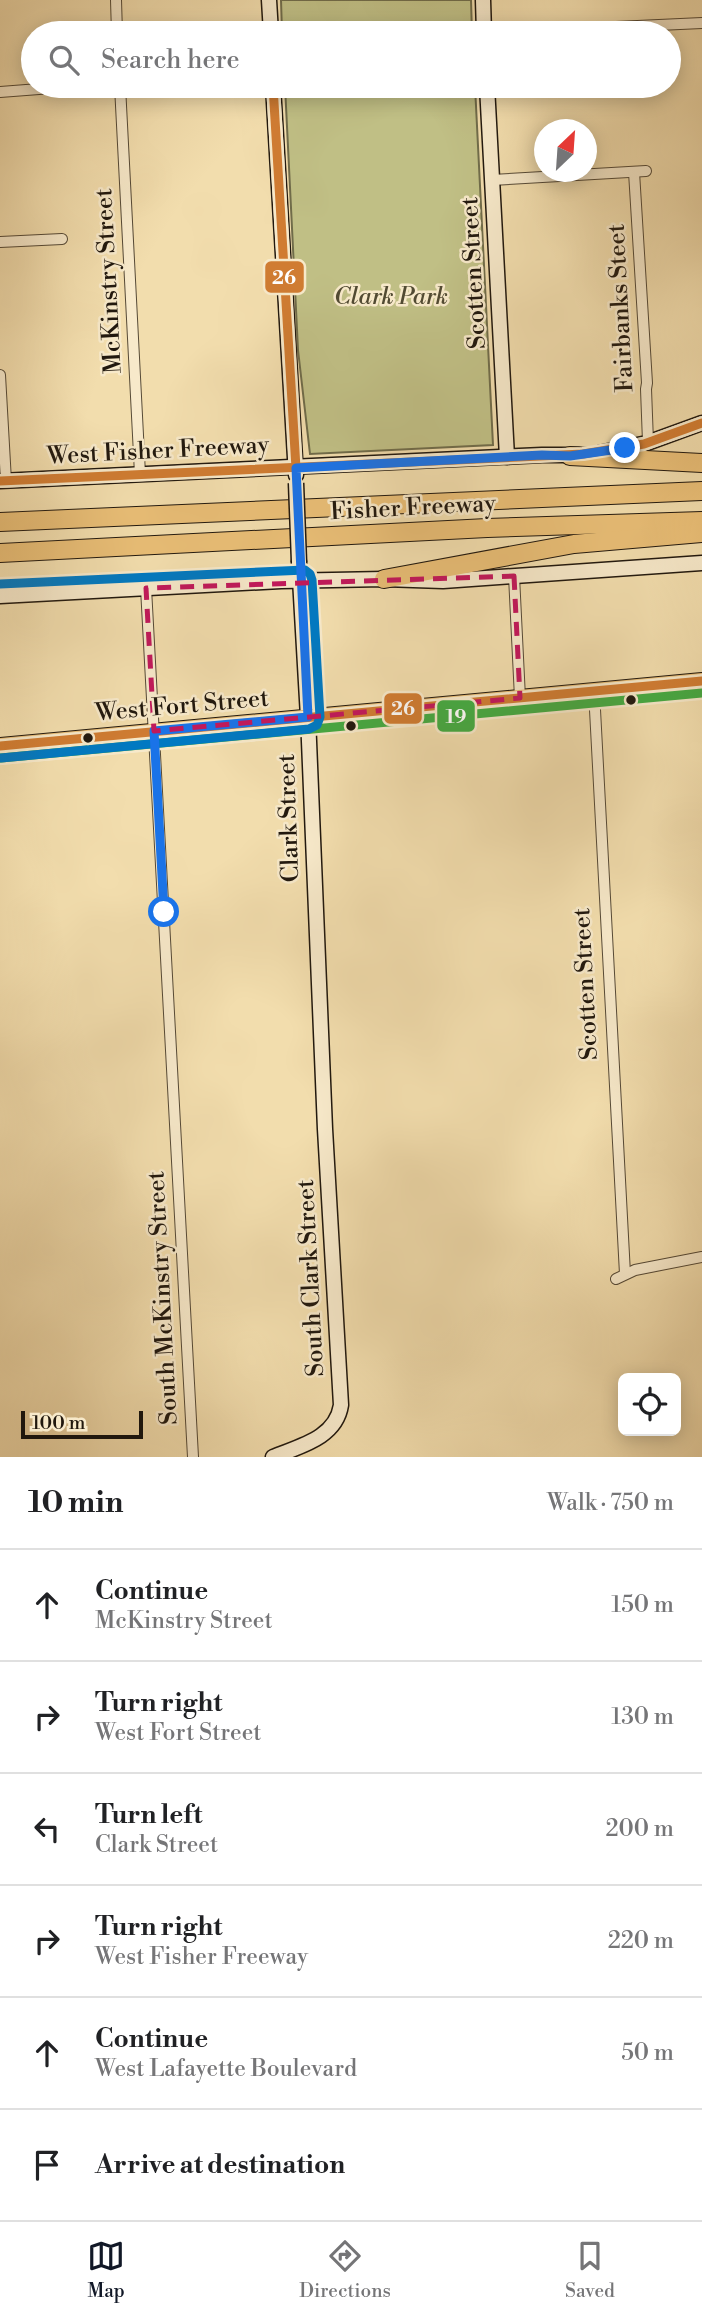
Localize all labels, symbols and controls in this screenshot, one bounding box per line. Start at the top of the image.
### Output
search box [21,21,681,98]
icon: search [45,41,83,79]
text: Search here [101,44,240,76]
north arrow [534,119,597,182]
street label: McKinstry Street [89,187,129,374]
street label: Scotten Street [455,196,493,350]
street label: Fairbanks Steet [602,223,640,393]
line badge: 26 [264,260,305,294]
text: 26 [272,266,296,290]
park label: Clark Park [334,282,448,312]
street label: West Fisher Freeway [45,430,270,472]
route end [609,432,640,463]
street label: Fisher Freeway [329,489,497,527]
street label: West Fort Street [93,683,270,729]
line badge: 26 [383,692,423,725]
unlabelled marker [624,693,638,707]
text: 26 [391,697,415,721]
line badge: 19 [436,699,476,733]
text: 19 [446,705,466,729]
unlabelled marker [344,719,358,733]
unlabelled marker [81,731,95,745]
street label: Clark Street [272,753,306,883]
route start [148,896,179,927]
street label: Scotten Street [567,907,605,1061]
street label: South McKinstry Street [141,1170,185,1426]
street label: South Clark Street [291,1178,331,1377]
map controls [618,1373,681,1436]
button: locate [618,1373,681,1436]
scale bar [21,1408,144,1440]
text: 100 m [32,1411,85,1435]
text: 10 min [28,1484,123,1522]
text: Walk · 750 m [547,1489,674,1517]
text: Continue [95,1575,208,1607]
icon: ahead [28,1586,66,1624]
text: 150 m [611,1591,674,1619]
text: McKinstry Street [95,1607,273,1635]
text: Turn right [95,1687,223,1719]
icon: right [28,1698,66,1736]
text: 130 m [611,1703,674,1731]
text: West Fort Street [95,1719,261,1747]
text: Turn left [95,1799,203,1831]
icon: left [28,1810,66,1848]
text: 200 m [606,1815,674,1843]
text: Clark Street [95,1831,218,1859]
text: Turn right [95,1911,223,1943]
icon: right [28,1922,66,1960]
text: 220 m [608,1927,674,1955]
text: West Fisher Freeway [95,1943,308,1971]
text: Continue [95,2023,208,2055]
icon: ahead [28,2034,66,2072]
text: 50 m [621,2039,674,2067]
text: West Lafayette Boulevard [95,2055,357,2083]
icon: arrive [28,2146,66,2184]
text: Arrive at destination [95,2149,345,2181]
tab: Map [87,2237,125,2303]
tab: Directions [299,2237,391,2303]
tab: Saved [565,2237,615,2303]

